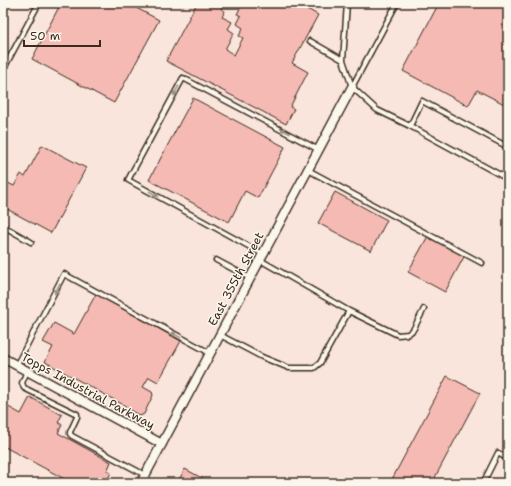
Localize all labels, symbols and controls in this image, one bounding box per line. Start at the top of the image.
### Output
scale bar [24,22,100,48]
text: 50 m [30,28,60,44]
one-way arrow [173,85,179,97]
one-way arrow [279,128,290,135]
one-way arrow [148,191,159,197]
street label: East 355th Street [205,229,267,329]
one-way arrow [53,283,60,295]
one-way arrow [170,331,182,338]
street label: Topps Industrial Parkway [18,349,158,433]

